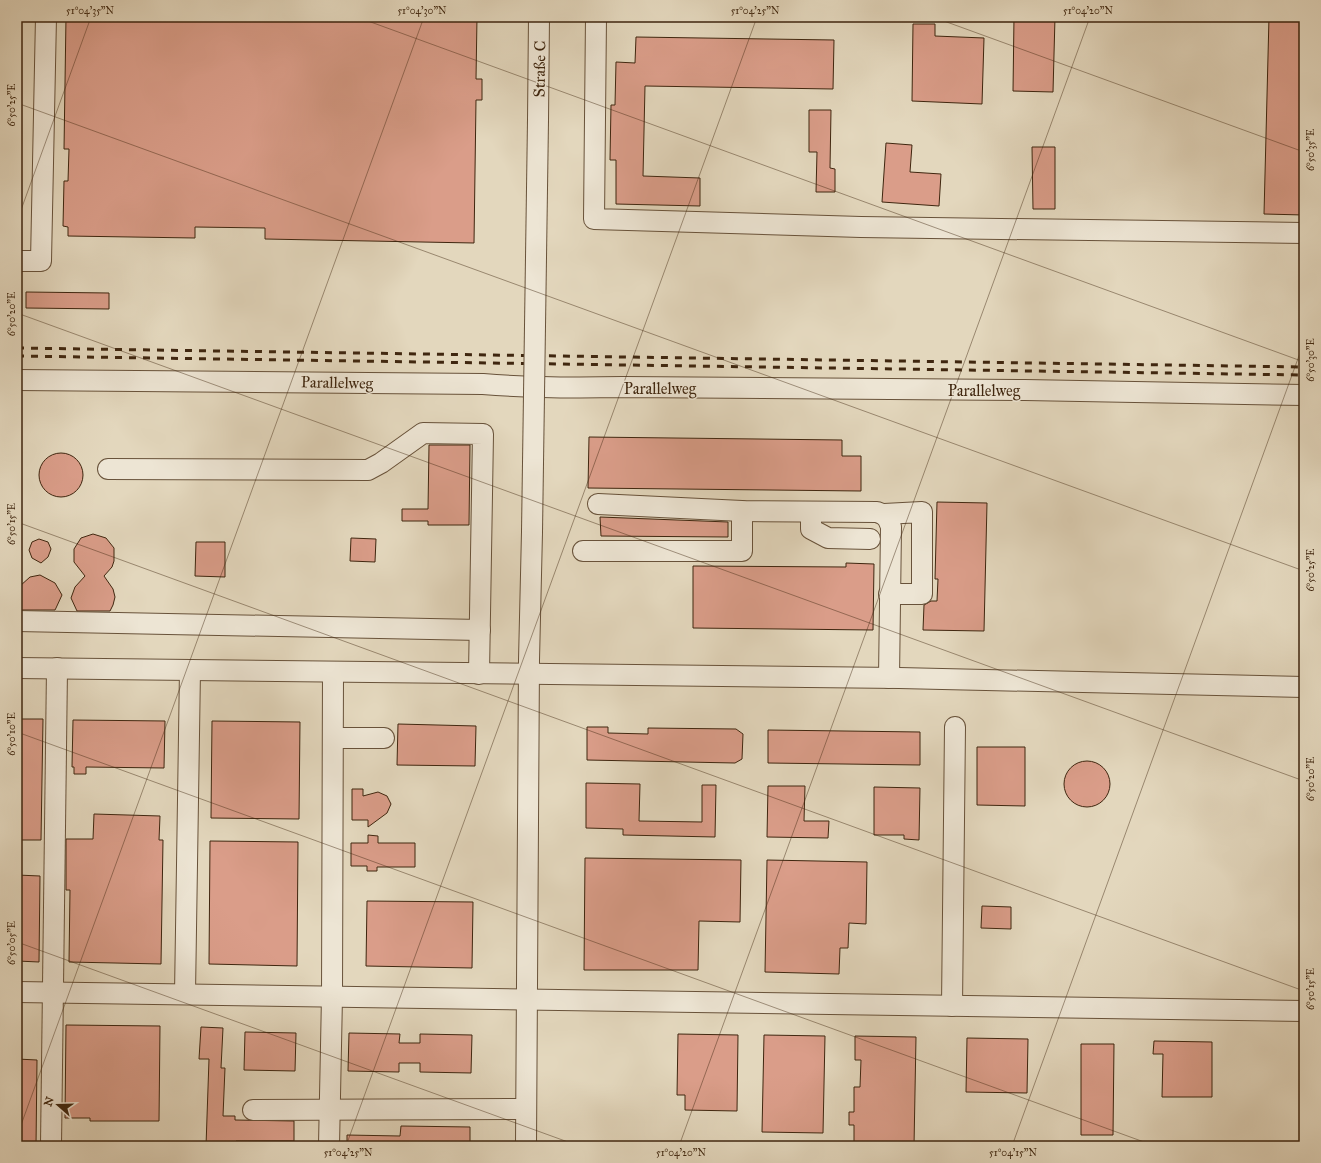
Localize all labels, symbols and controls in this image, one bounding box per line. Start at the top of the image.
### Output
text: 51°04'35"N [66,5,114,17]
text: 51°04'30"N [397,5,447,17]
text: 51°04'25"N [731,5,780,17]
text: 51°04'20"N [1063,5,1114,17]
street label: Straße C [530,40,549,98]
text: 6°50'25"E [6,83,18,127]
text: 6°50'35"E [1305,129,1317,171]
text: 6°50'20"E [6,292,18,336]
text: 6°50'30"E [1305,338,1317,382]
street label: Parallelweg [301,372,374,394]
street label: Parallelweg [624,379,697,399]
street label: Parallelweg [948,381,1021,401]
text: 6°50'15"E [6,503,18,545]
text: 6°50'25"E [1305,548,1317,592]
text: 6°50'10"E [6,712,18,756]
text: 6°50'20"E [1305,757,1317,801]
text: 6°50'05"E [6,921,18,965]
text: 6°50'15"E [1305,968,1317,1010]
north arrow [38,1085,78,1125]
text: N [41,1095,57,1108]
text: 51°04'25"N [324,1147,373,1159]
text: 51°04'20"N [656,1147,707,1159]
text: 51°04'15"N [989,1147,1037,1159]

